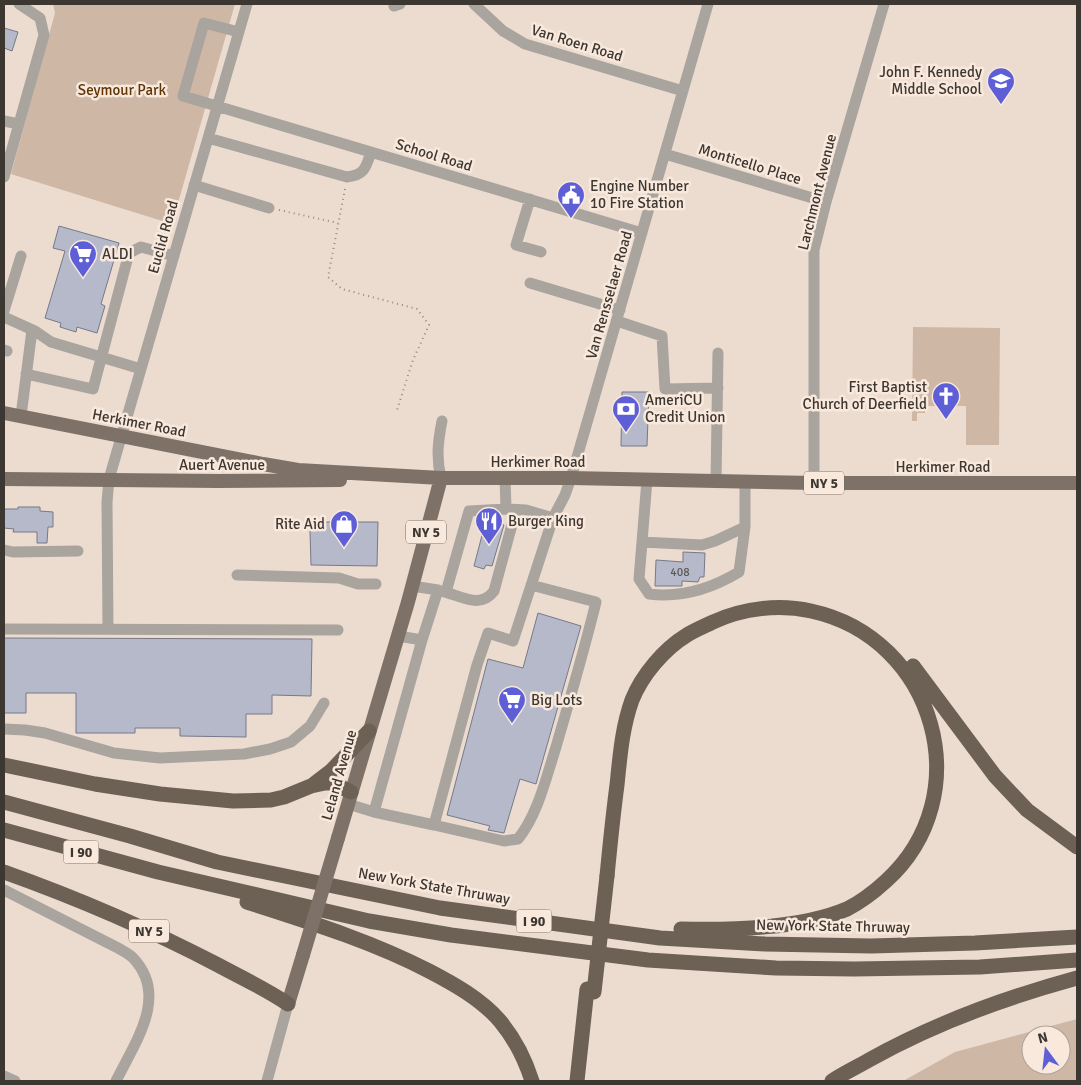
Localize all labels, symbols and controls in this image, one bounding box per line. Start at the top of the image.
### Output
street label: Van Roen Road [529,21,625,65]
place label: John F. Kennedy Middle School [879,63,982,98]
school or university icon: John F. Kennedy Middle School [986,66,1016,105]
park label: Seymour Park [78,81,167,99]
street label: Larchmont Avenue [794,132,840,252]
street label: School Road [394,135,474,175]
street label: Monticello Place [696,140,804,188]
place label: Engine Number 10 Fire Station [590,177,689,212]
public building icon: Engine Number 10 Fire Station [556,180,586,219]
street label: Euclid Road [144,198,182,276]
street label: Van Rensselaer Road [582,229,636,361]
supermarket icon: ALDI [68,239,98,278]
place label: ALDI [102,245,133,263]
place label: First Baptist Church of Deerfield [803,378,927,413]
church icon: First Baptist Church of Deerfield [931,381,961,420]
place label: AmeriCU Credit Union [645,391,726,426]
bank icon: AmeriCU Credit Union [611,394,641,433]
street label: Herkimer Road [91,405,187,441]
street label: Herkimer Road [490,453,586,471]
street label: Auert Avenue [179,456,265,474]
street label: Herkimer Road [895,458,991,476]
road number: NY 5 [804,472,844,494]
restaurant icon: Burger King [474,506,504,545]
shop icon: Rite Aid [329,509,359,548]
place label: Burger King [508,512,584,530]
place label: Rite Aid [275,515,325,533]
road number: NY 5 [406,520,446,544]
house number: 408 [670,565,690,580]
supermarket icon: Big Lots [497,685,527,724]
place label: Big Lots [531,691,583,709]
street label: Leland Avenue [317,728,361,822]
road number: I 90 [64,840,98,864]
street label: New York State Thruway [357,864,511,908]
road number: I 90 [516,909,552,932]
street label: New York State Thruway [756,916,910,936]
road number: NY 5 [129,919,169,942]
north arrow [1021,1025,1071,1075]
text: N [1036,1028,1050,1047]

